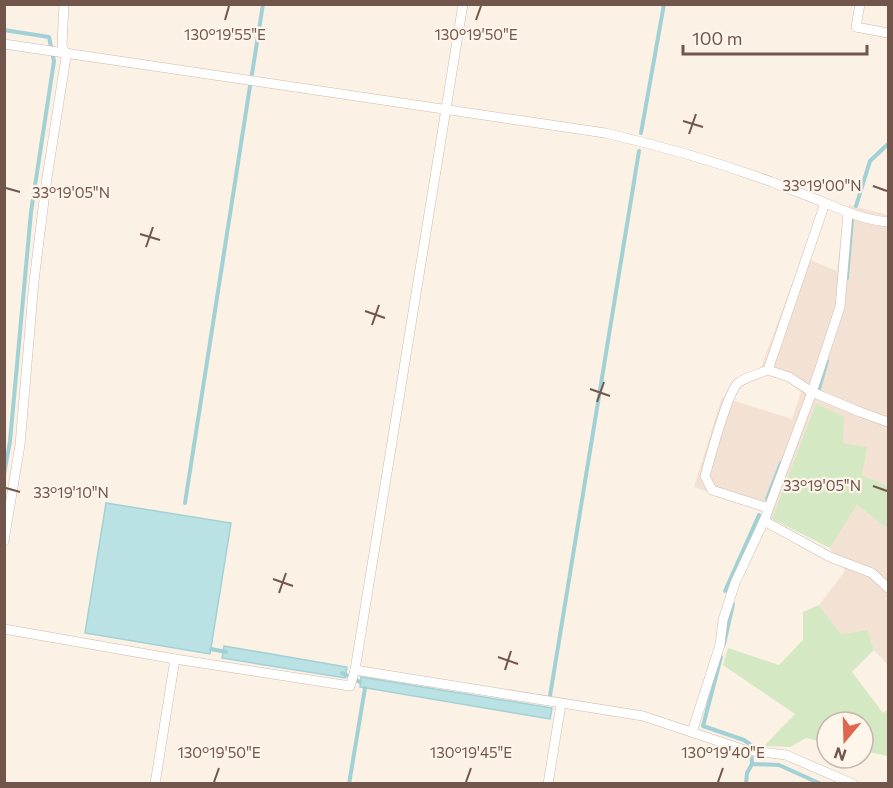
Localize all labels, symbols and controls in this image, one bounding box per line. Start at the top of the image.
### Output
scale bar [683,18,868,56]
text: 130°19'55"E [184,25,266,43]
text: 130°19'50"E [434,25,518,43]
text: 100 m [692,27,742,49]
text: 33°19'00"N [782,176,862,194]
text: 33°19'05"N [32,183,110,201]
text: 33°19'05"N [783,476,861,494]
text: 33°19'10"N [33,483,109,501]
north arrow [815,710,875,770]
text: 130°19'50"E [177,743,261,761]
text: 130°19'45"E [430,743,512,761]
text: 130°19'40"E [681,743,765,761]
text: N [831,744,849,766]

